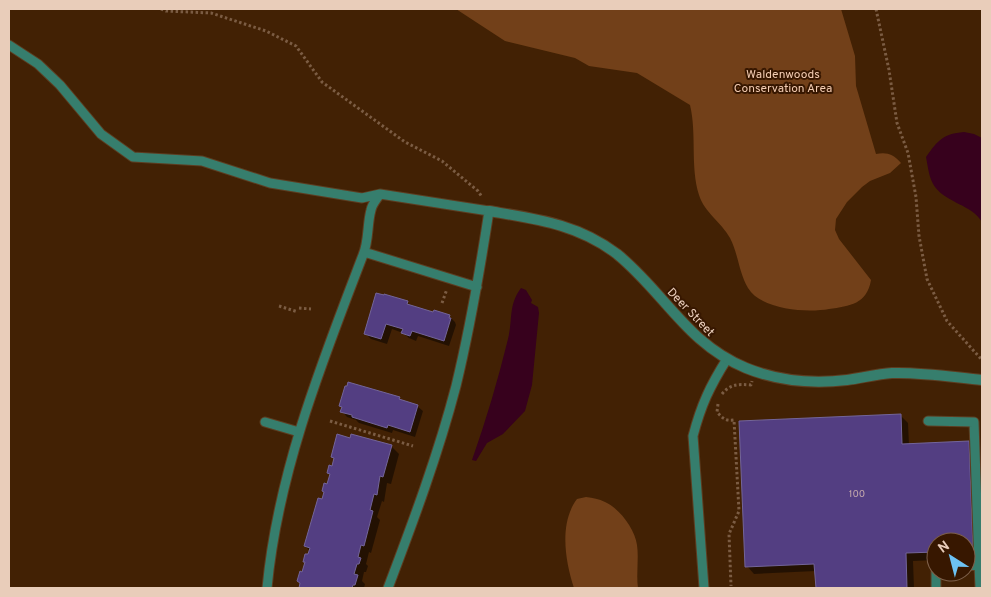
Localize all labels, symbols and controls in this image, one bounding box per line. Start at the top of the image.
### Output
park label: Waldenwoods Conservation Area [734,67,832,97]
street label: Deer Street [663,285,718,340]
house number: 100 [849,488,865,501]
north arrow [926,532,976,582]
text: N [935,538,953,558]

